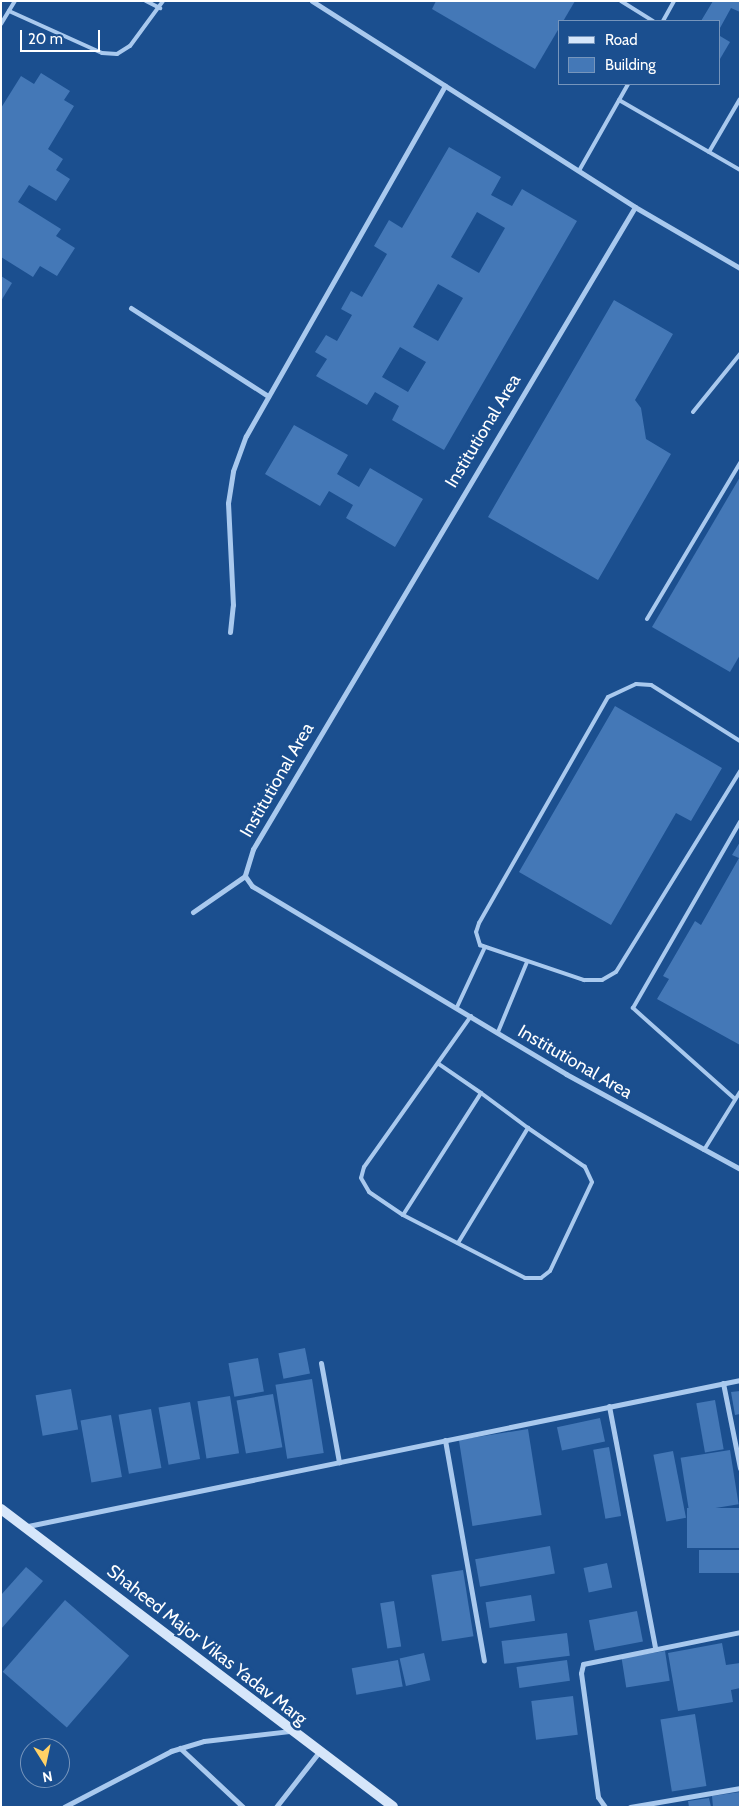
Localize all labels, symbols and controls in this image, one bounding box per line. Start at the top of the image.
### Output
scale bar [22,20,102,52]
legend [558,20,721,85]
text: 20 m [28,30,63,48]
text: Road [605,31,638,49]
text: Building [605,56,656,74]
street label: Institutional Area [441,370,525,492]
street label: Institutional Area [236,719,318,841]
street label: Institutional Area [514,1021,636,1103]
street label: Shaheed Major Vikas Yadav Marg [103,1560,311,1730]
north arrow [20,1738,70,1788]
text: N [41,1767,54,1787]

